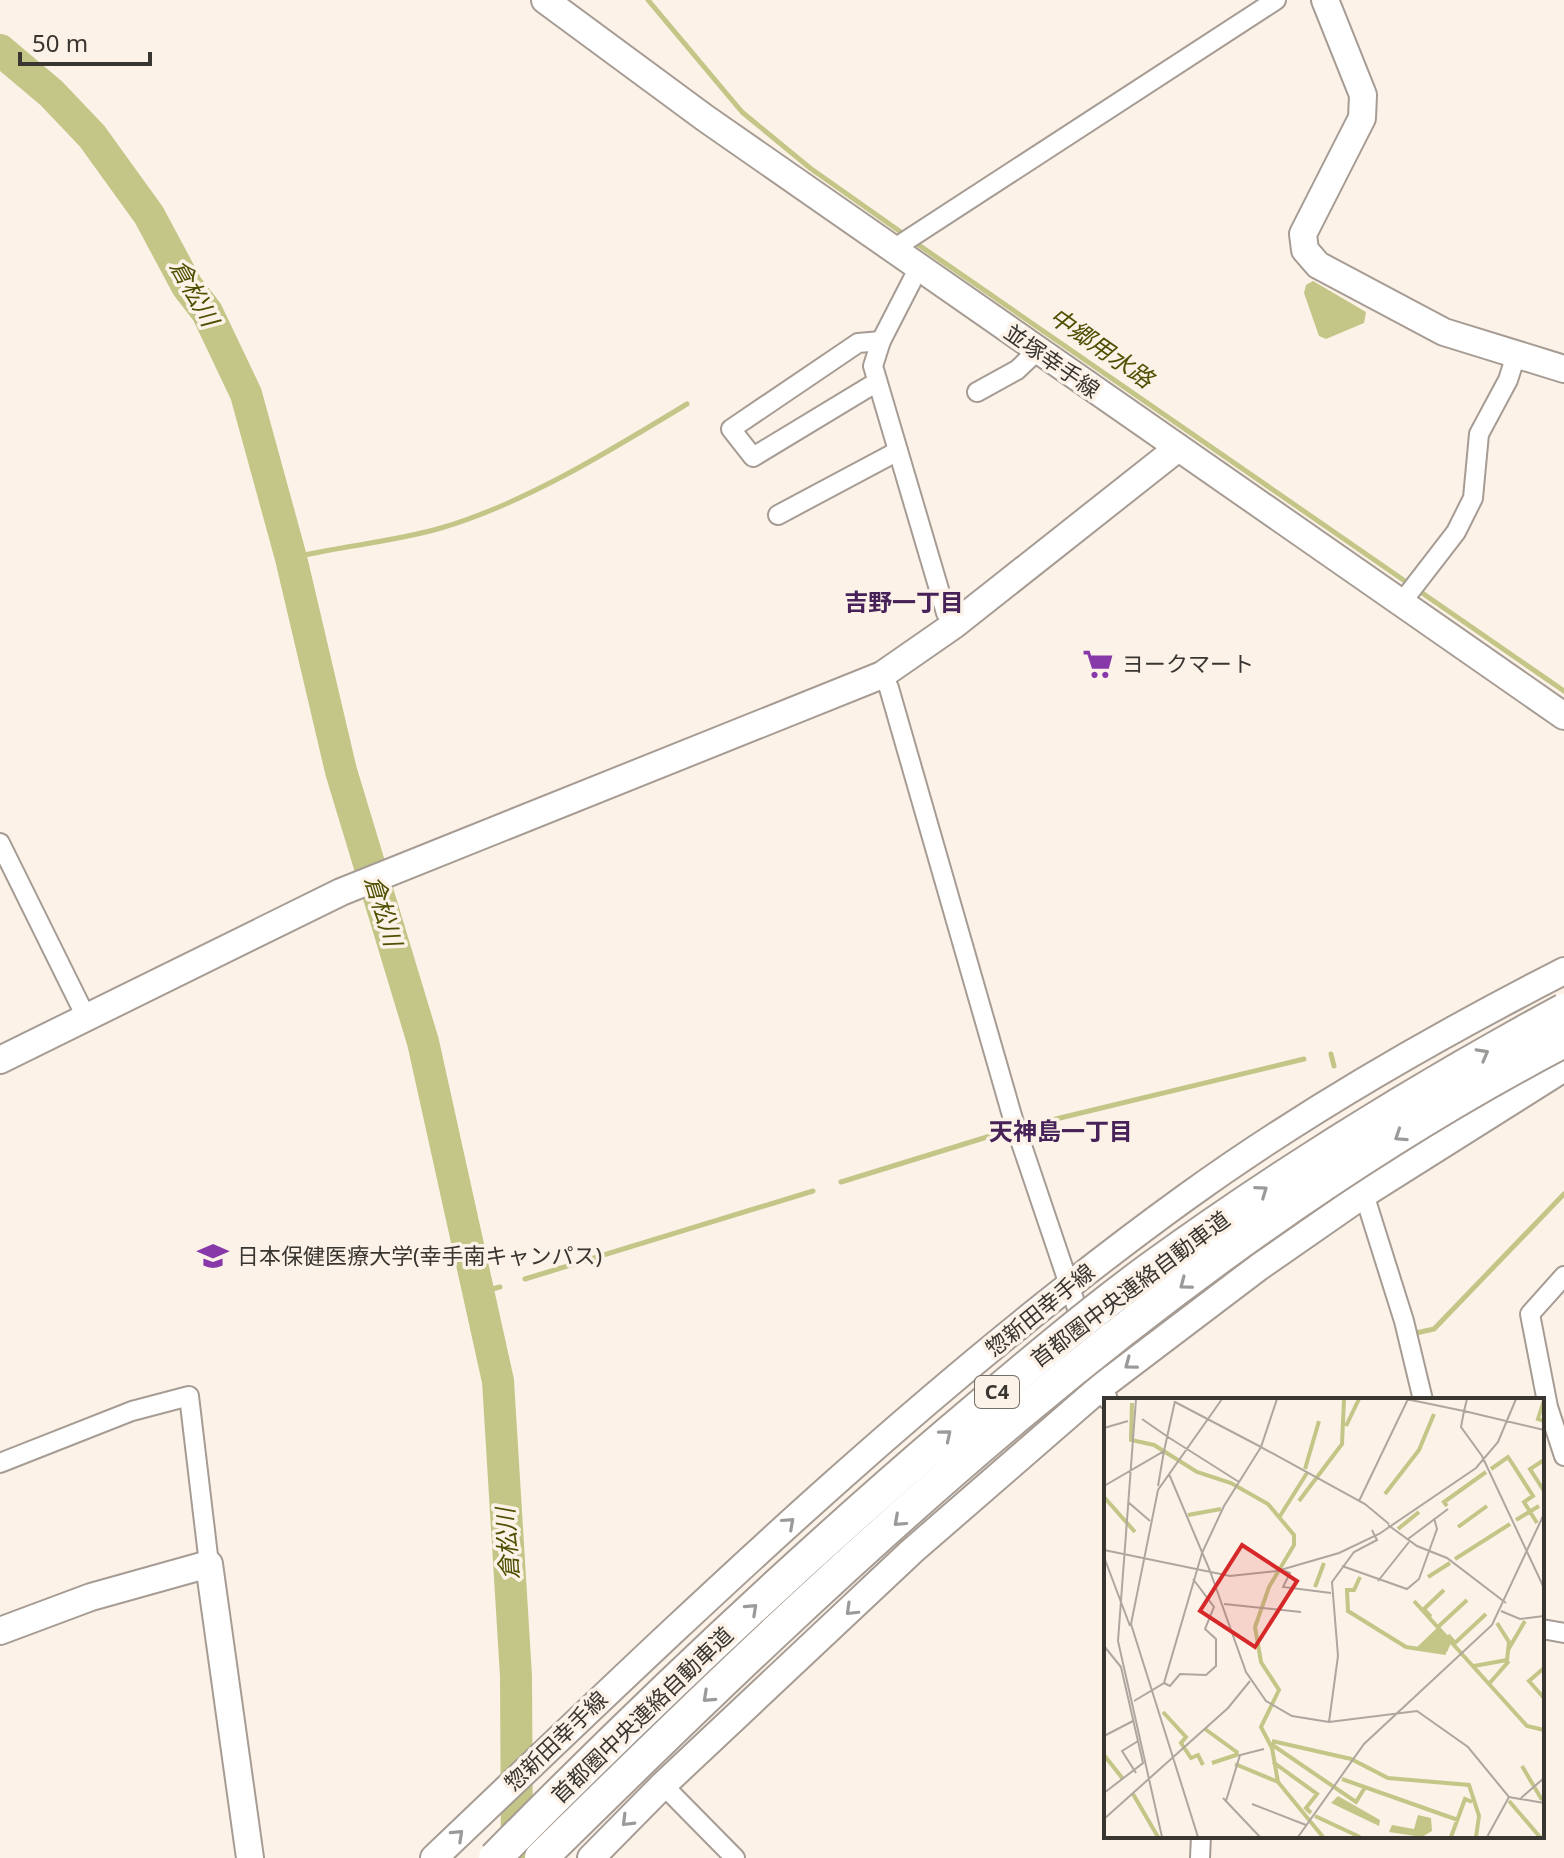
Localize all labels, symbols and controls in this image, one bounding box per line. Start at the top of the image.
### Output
scale bar [20,16,150,66]
text: 50 m [32,26,88,59]
water label: 倉松川 [163,253,229,334]
water label: 中郷用水路 [1043,299,1162,396]
street label: 並塚幸手線 [999,316,1106,404]
district label: 吉野一丁目 [844,585,964,618]
supermarket icon: ヨークマート [1081,647,1115,681]
place label: ヨークマート [1122,648,1254,678]
water label: 倉松川 [358,871,412,953]
one-way arrow [1474,1048,1489,1064]
district label: 天神島一丁目 [989,1114,1133,1147]
one-way arrow [1394,1127,1408,1142]
one-way arrow [1253,1186,1267,1201]
street label: 首都圏中央連絡自動車道 [1024,1203,1235,1373]
school or university icon: 日本保健医療大学(幸手南キャンパス) [196,1239,230,1273]
place label: 日本保健医療大学(幸手南キャンパス) [237,1240,602,1270]
street label: 惣新田幸手線 [979,1256,1100,1362]
one-way arrow [1180,1274,1194,1288]
one-way arrow [1124,1355,1139,1369]
road number: C4 [975,1376,1019,1408]
inset map [1104,1398,1544,1838]
one-way arrow [937,1430,951,1445]
water label: 倉松川 [487,1504,525,1581]
one-way arrow [894,1511,908,1526]
one-way arrow [779,1519,794,1533]
one-way arrow [846,1601,860,1615]
one-way arrow [743,1604,758,1619]
street label: 首都圏中央連絡自動車道 [544,1619,739,1809]
street label: 惣新田幸手線 [497,1684,613,1797]
one-way arrow [703,1687,717,1702]
one-way arrow [622,1812,636,1826]
one-way arrow [449,1830,463,1845]

